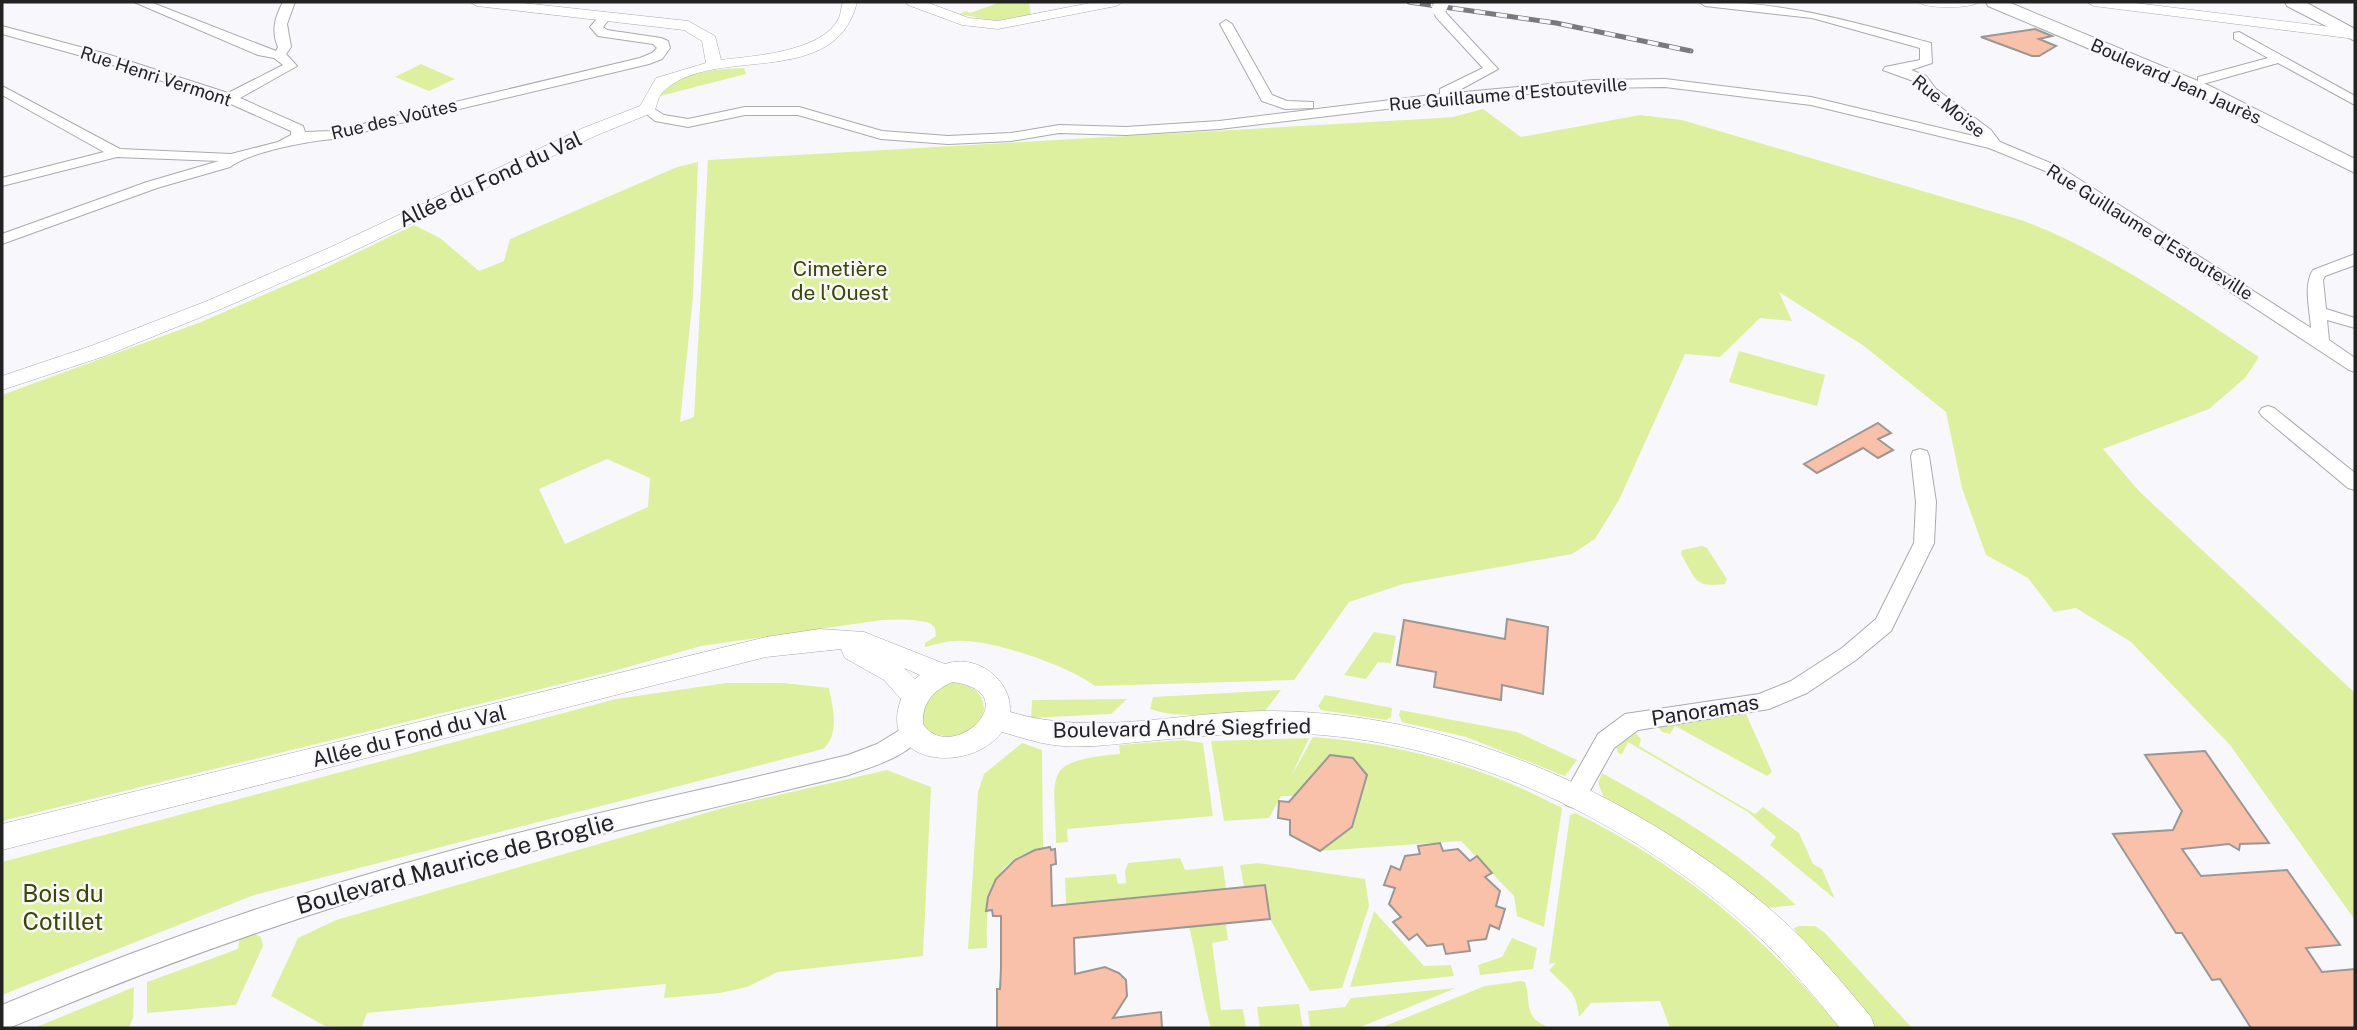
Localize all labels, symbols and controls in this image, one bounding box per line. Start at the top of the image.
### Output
street label: Boulevard Jean Jaurès [2088,34,2264,128]
street label: Rue Henri Vermont [78,42,234,110]
street label: Rue Moïse [1908,70,1990,142]
street label: Rue Guillaume d'Estouteville [1388,73,1628,115]
street label: Rue des Voûtes [329,94,459,144]
street label: Allée du Fond du Val [394,126,586,232]
street label: Rue Guillaume d'Estouteville [2043,160,2257,304]
park label: Cimetière de l'Ouest [791,256,889,305]
street label: Panoramas [1649,689,1761,731]
street label: Allée du Fond du Val [309,700,509,772]
street label: Boulevard André Siegfried [1053,713,1311,743]
street label: Boulevard Maurice de Broglie [293,807,617,919]
park label: Bois du Cotillet [22,879,104,935]

